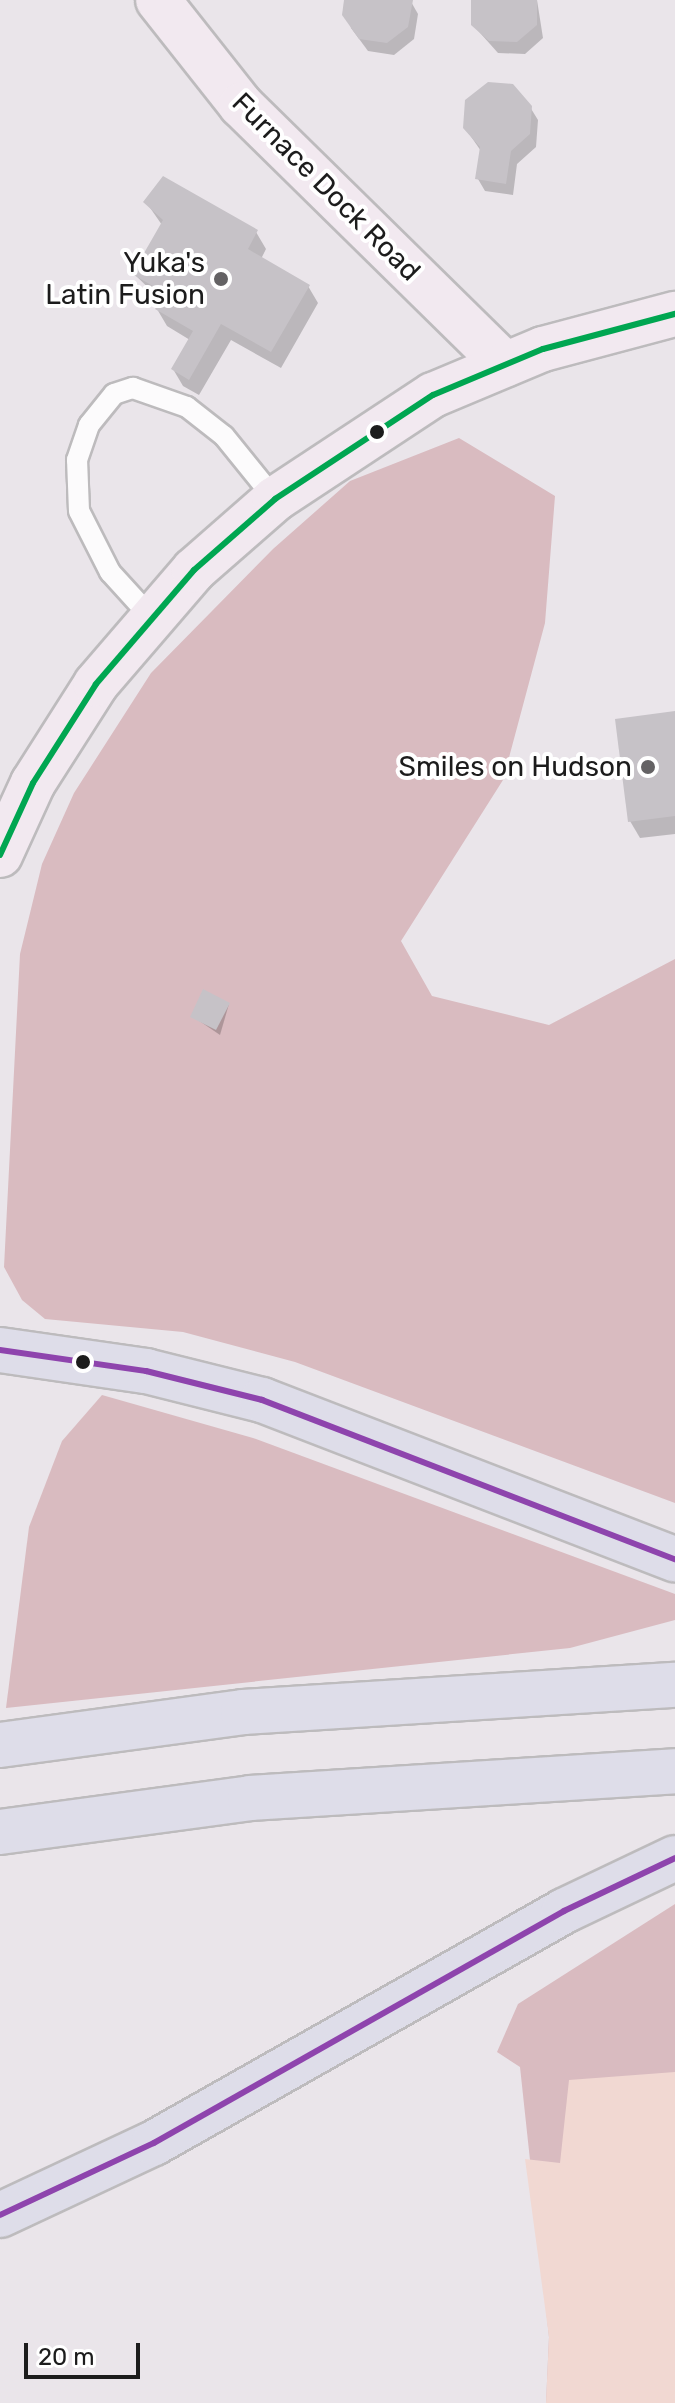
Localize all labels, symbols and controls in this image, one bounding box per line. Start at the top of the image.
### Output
street label: Furnace Dock Road [225,86,427,288]
place label: Yuka's Latin Fusion [45,246,205,312]
marker: Yuka's Latin Fusion [212,270,230,288]
unlabelled marker [369,424,385,440]
place label: Smiles on Hudson [399,750,632,784]
marker: Smiles on Hudson [639,758,657,776]
unlabelled marker [75,1354,91,1370]
scale bar [28,2327,144,2377]
text: 20 m [38,2343,95,2371]

